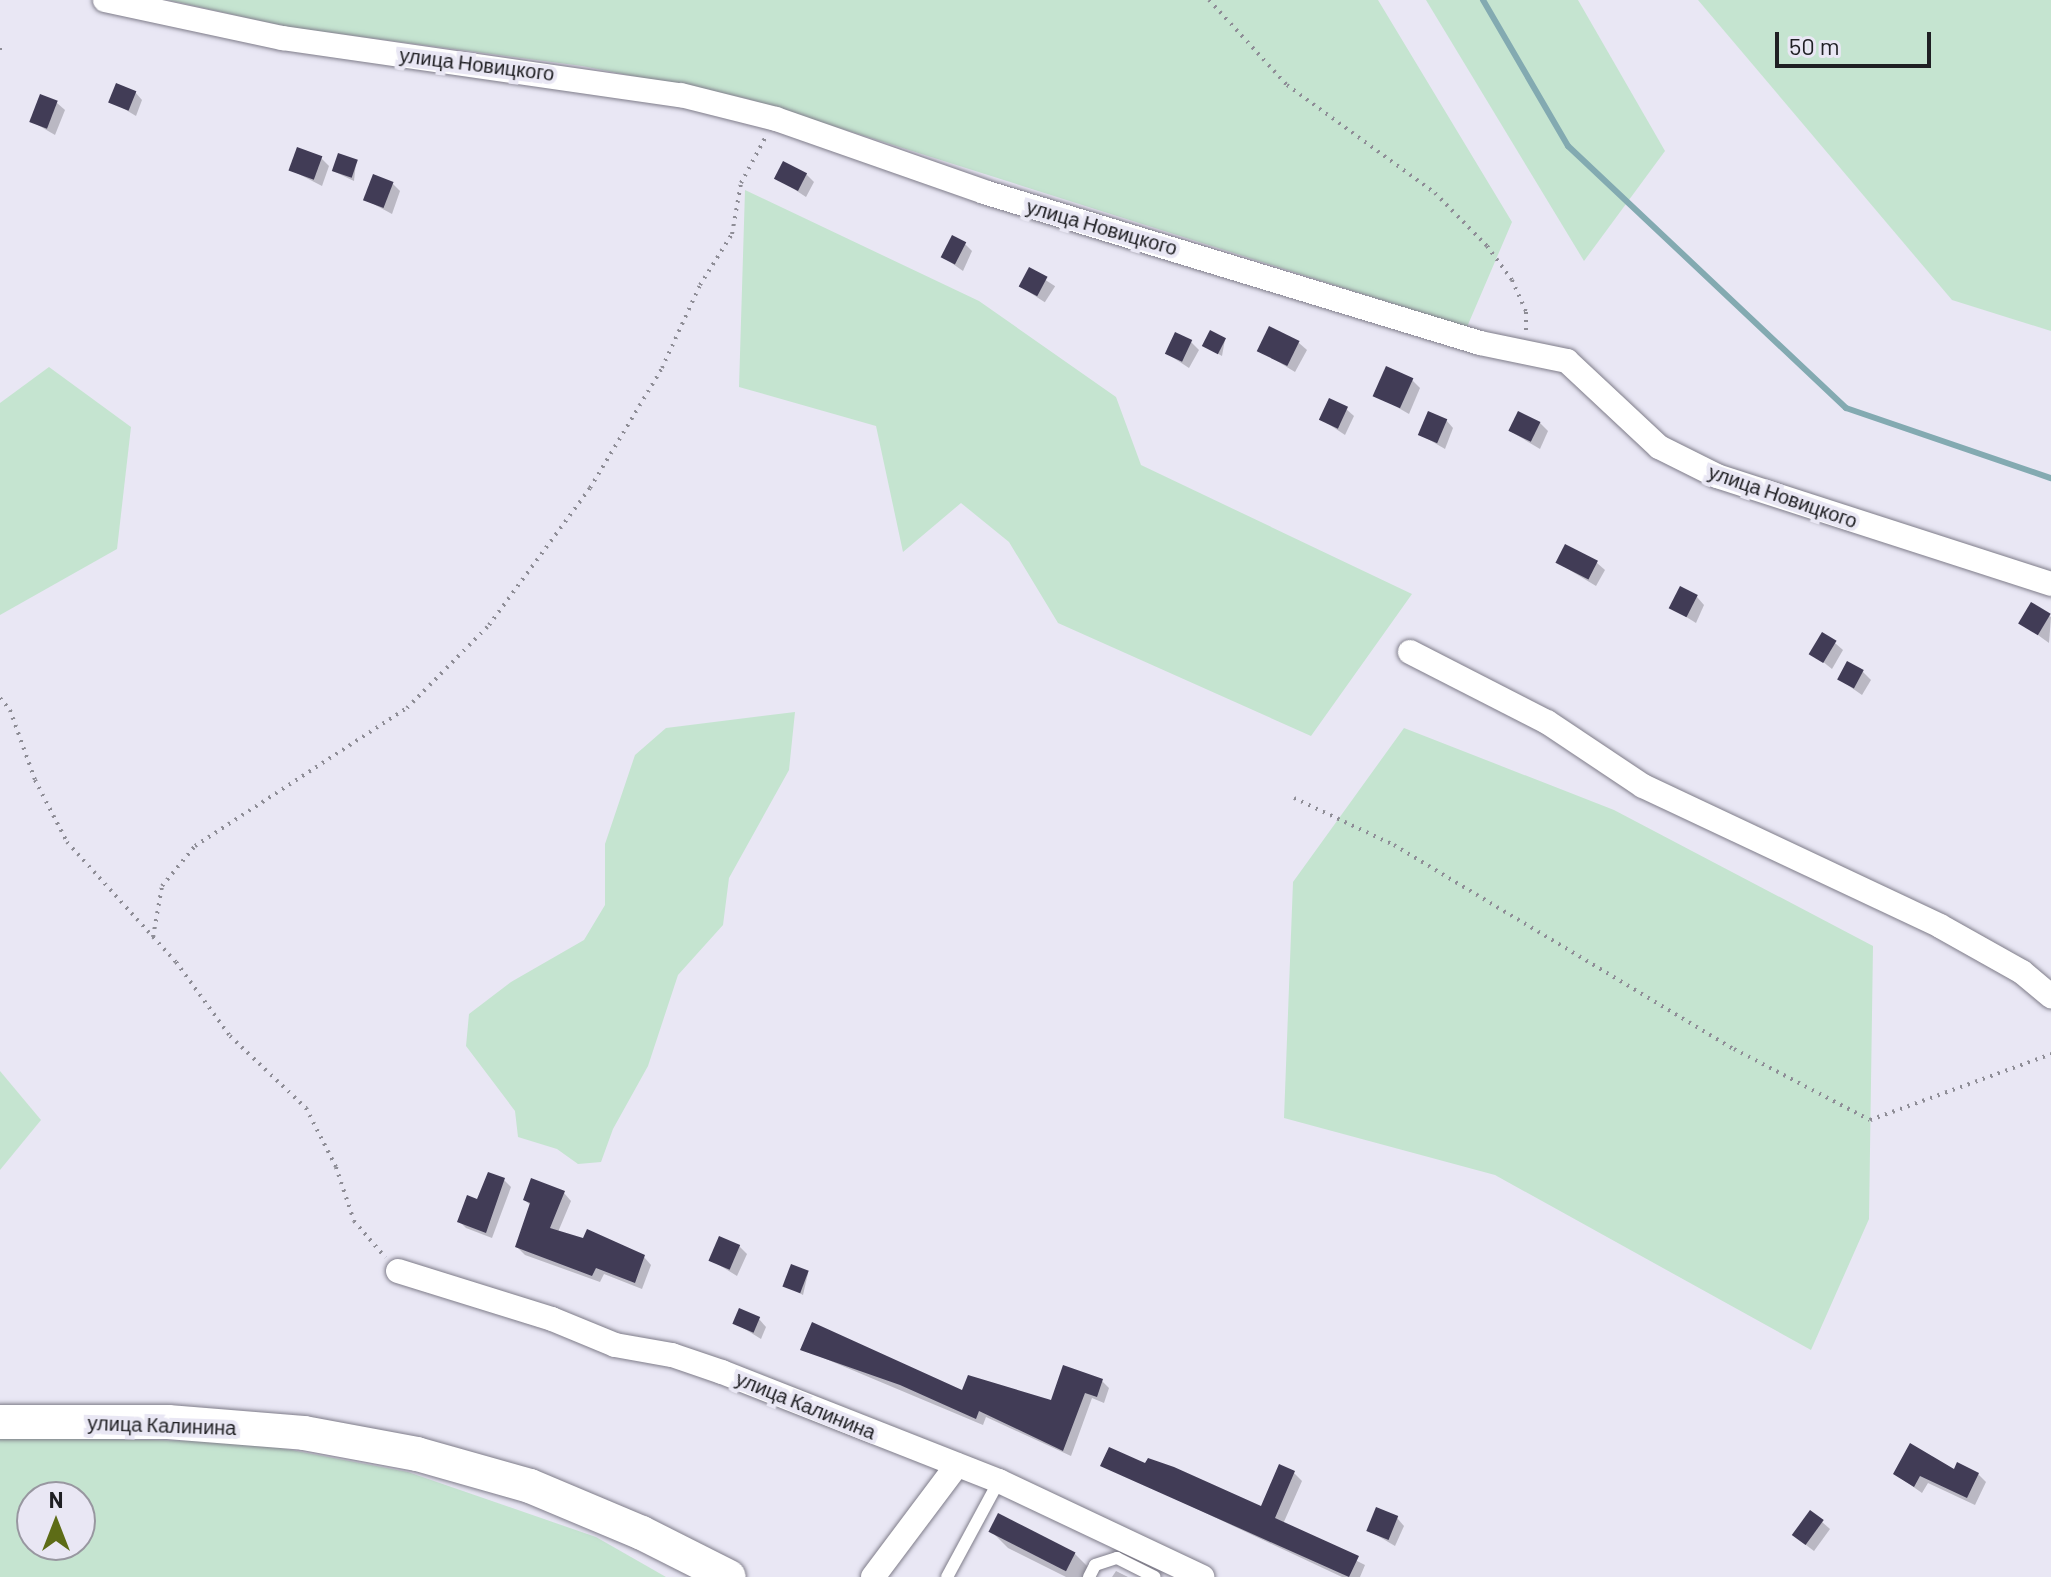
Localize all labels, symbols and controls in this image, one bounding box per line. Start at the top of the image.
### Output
scale bar [1779,16,1935,66]
text: 50 m [1789,31,1840,60]
street label: улица Новицкого [398,43,556,85]
street label: улица Новицкого [1024,194,1180,260]
street label: улица Новицкого [1705,459,1861,533]
street label: улица Калинина [732,1366,880,1444]
street label: улица Калинина [87,1410,237,1440]
north arrow [16,1481,96,1561]
text: N [49,1486,63,1512]

